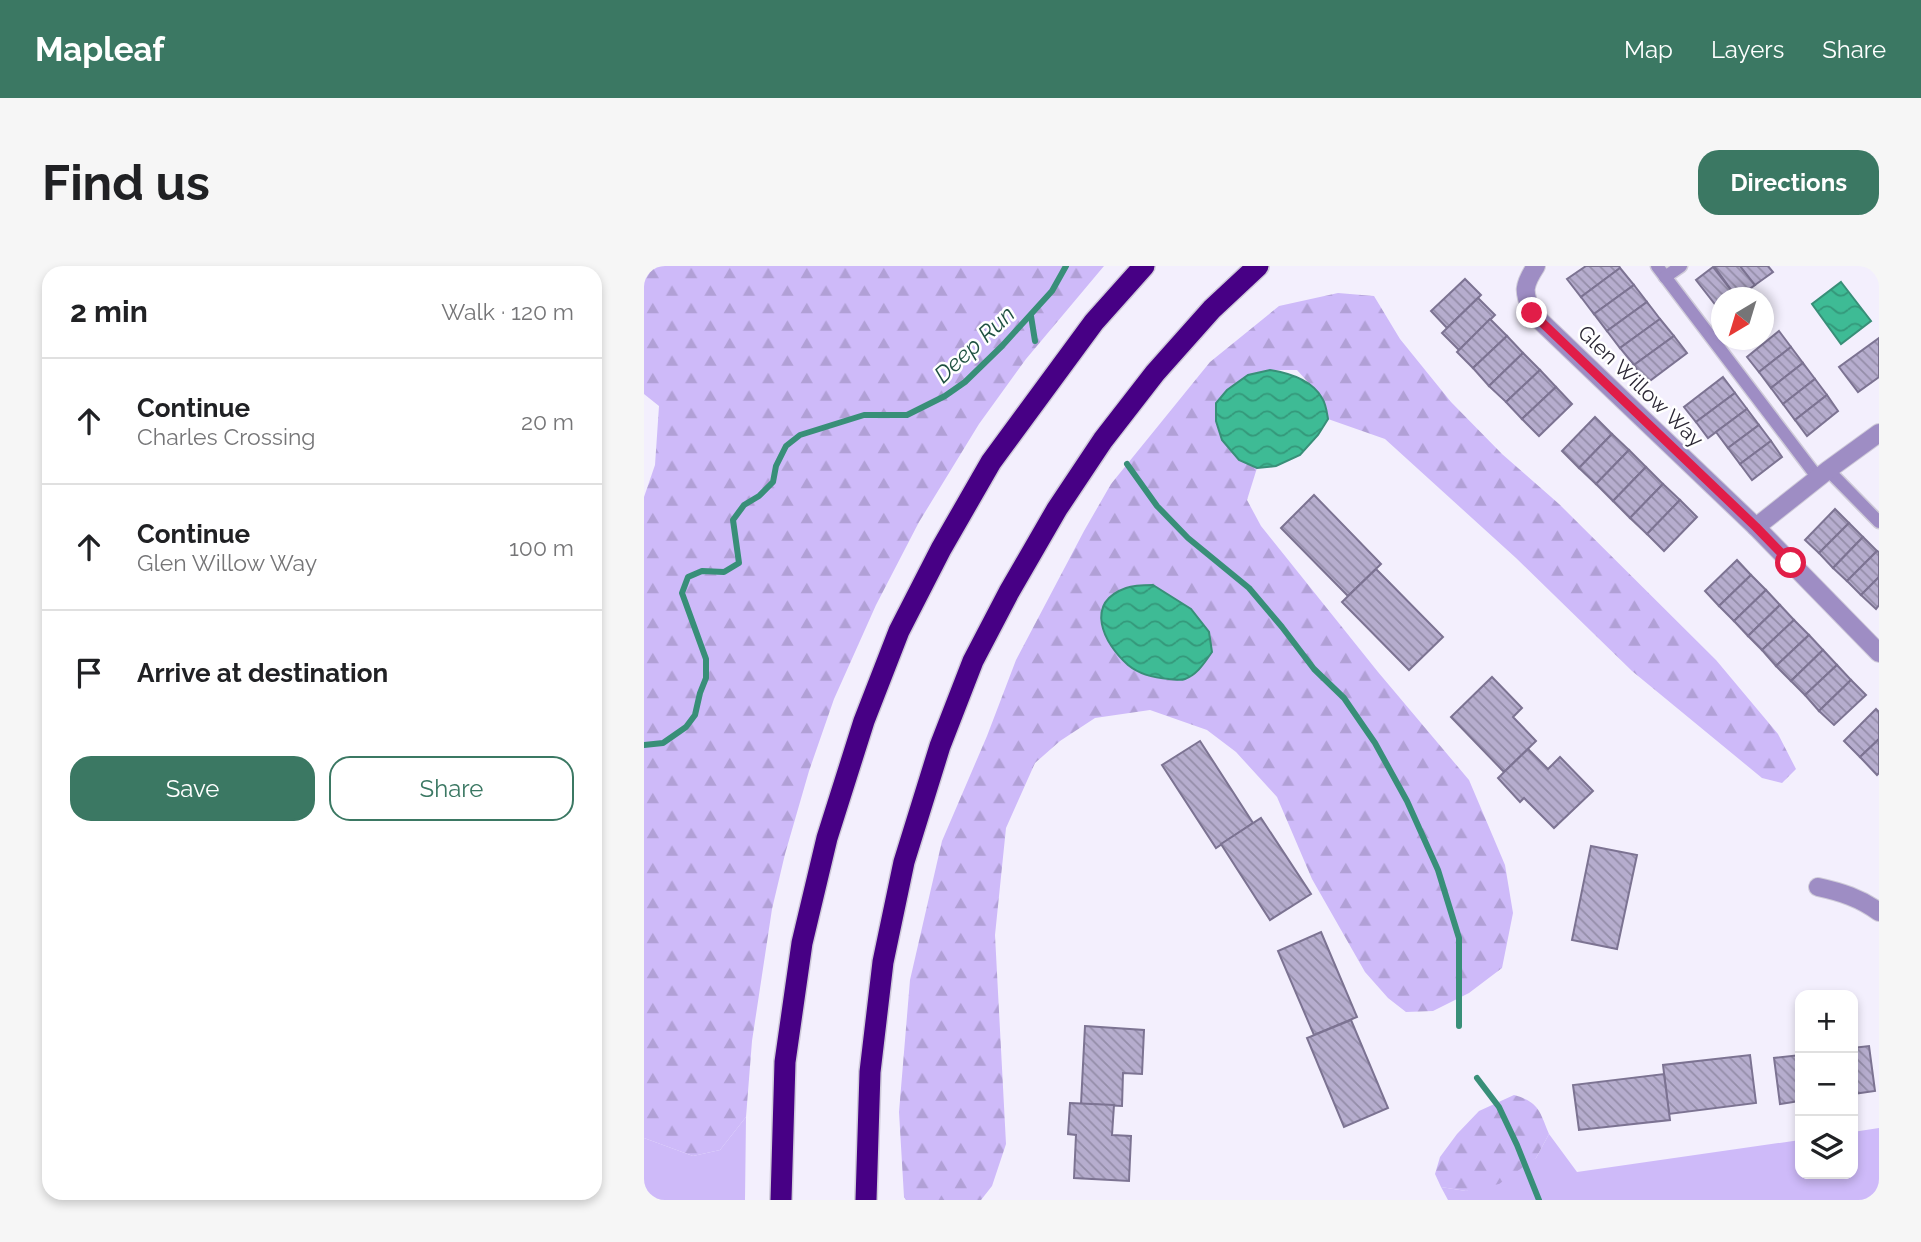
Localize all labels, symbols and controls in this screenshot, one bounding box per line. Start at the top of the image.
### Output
text: Mapleaf [35,30,165,69]
text: Map [1624,35,1673,64]
text: Layers [1711,35,1784,64]
text: Share [1822,35,1886,64]
button: Directions [1698,150,1879,215]
text: Find us [42,154,210,211]
north arrow [1711,287,1774,350]
text: 2 min [70,294,148,329]
route end [1516,297,1547,328]
text: Walk · 120 m [441,298,574,325]
water label: Deep Run [928,300,1020,388]
street label: Glen Willow Way [1573,320,1709,452]
text: Continue [137,393,250,423]
icon: ahead [70,402,108,440]
text: 20 m [521,408,574,435]
text: Charles Crossing [137,423,316,450]
text: Continue [137,519,250,549]
icon: ahead [70,528,108,566]
text: 100 m [509,534,574,561]
route start [1775,547,1806,578]
text: Glen Willow Way [137,549,317,576]
icon: arrive [70,654,108,692]
text: Arrive at destination [137,658,388,688]
button: Save [70,756,315,821]
button: Share [329,756,574,821]
map controls [1795,990,1858,1179]
button: + [1795,990,1858,1053]
button: − [1795,1053,1858,1116]
button: layers [1795,1116,1858,1179]

